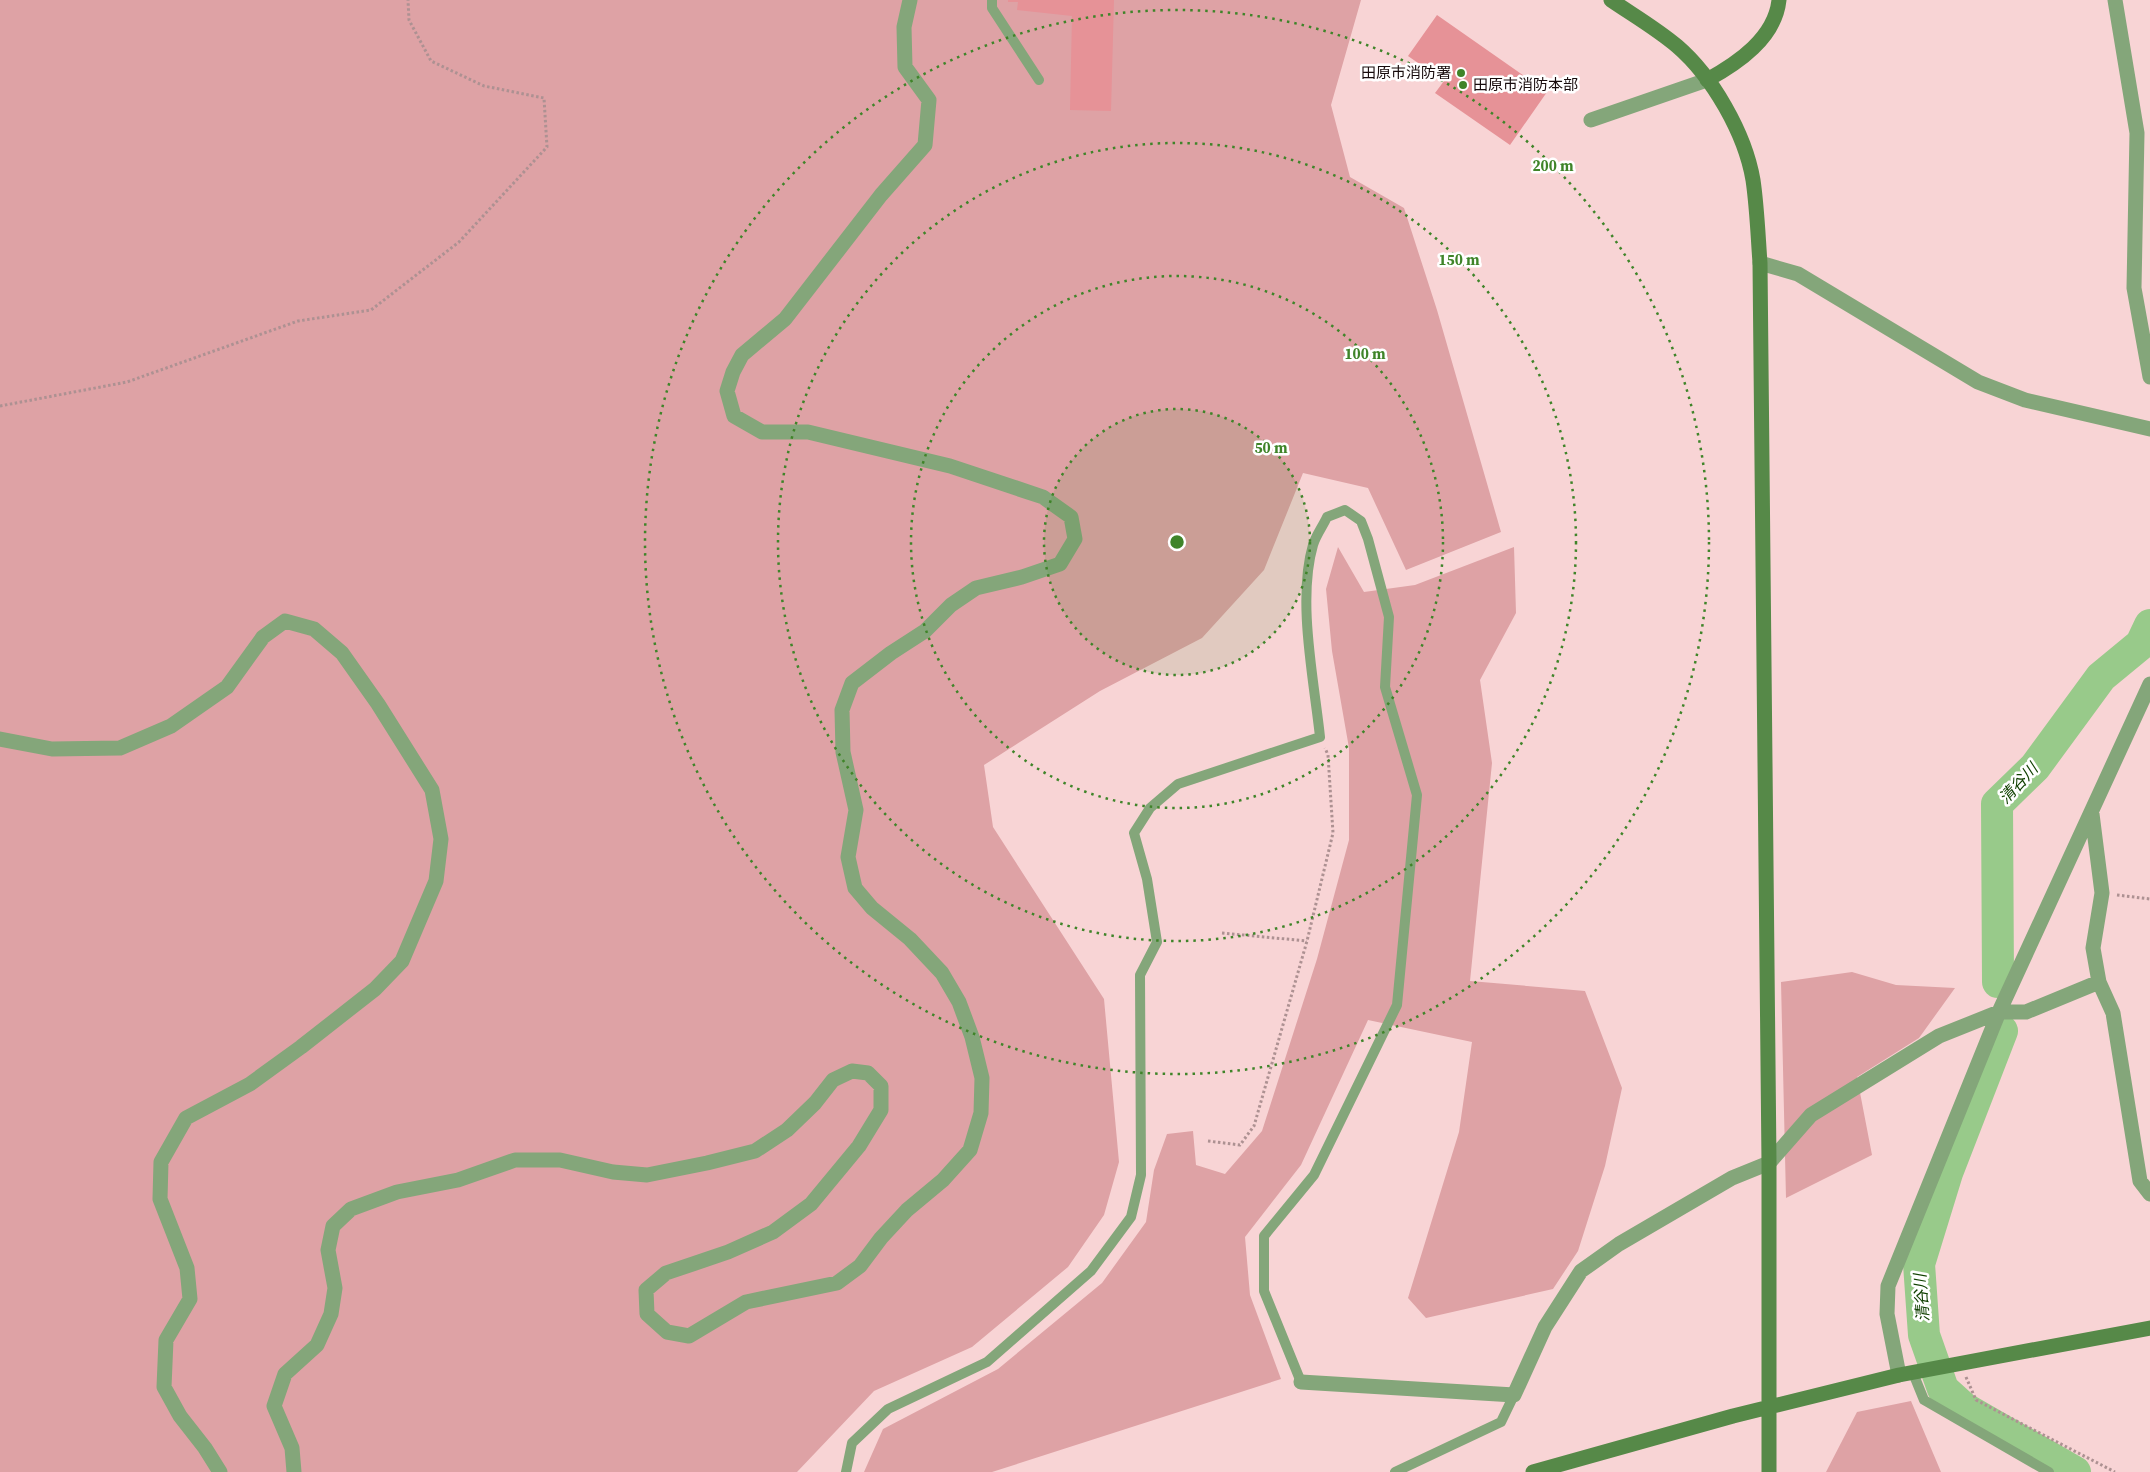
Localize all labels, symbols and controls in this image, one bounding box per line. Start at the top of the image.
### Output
place label: 田原市消防署 [1361,62,1451,83]
marker: 田原市消防署 [1455,67,1467,79]
place label: 田原市消防本部 [1473,74,1578,95]
marker: 田原市消防本部 [1457,79,1469,91]
text: 200 m [1532,155,1574,176]
text: 150 m [1438,249,1480,270]
text: 100 m [1344,343,1386,364]
text: 50 m [1254,437,1288,458]
centre of rings [1168,533,1186,551]
water label: 清谷川 [1994,756,2044,808]
water label: 清谷川 [1908,1271,1934,1323]

